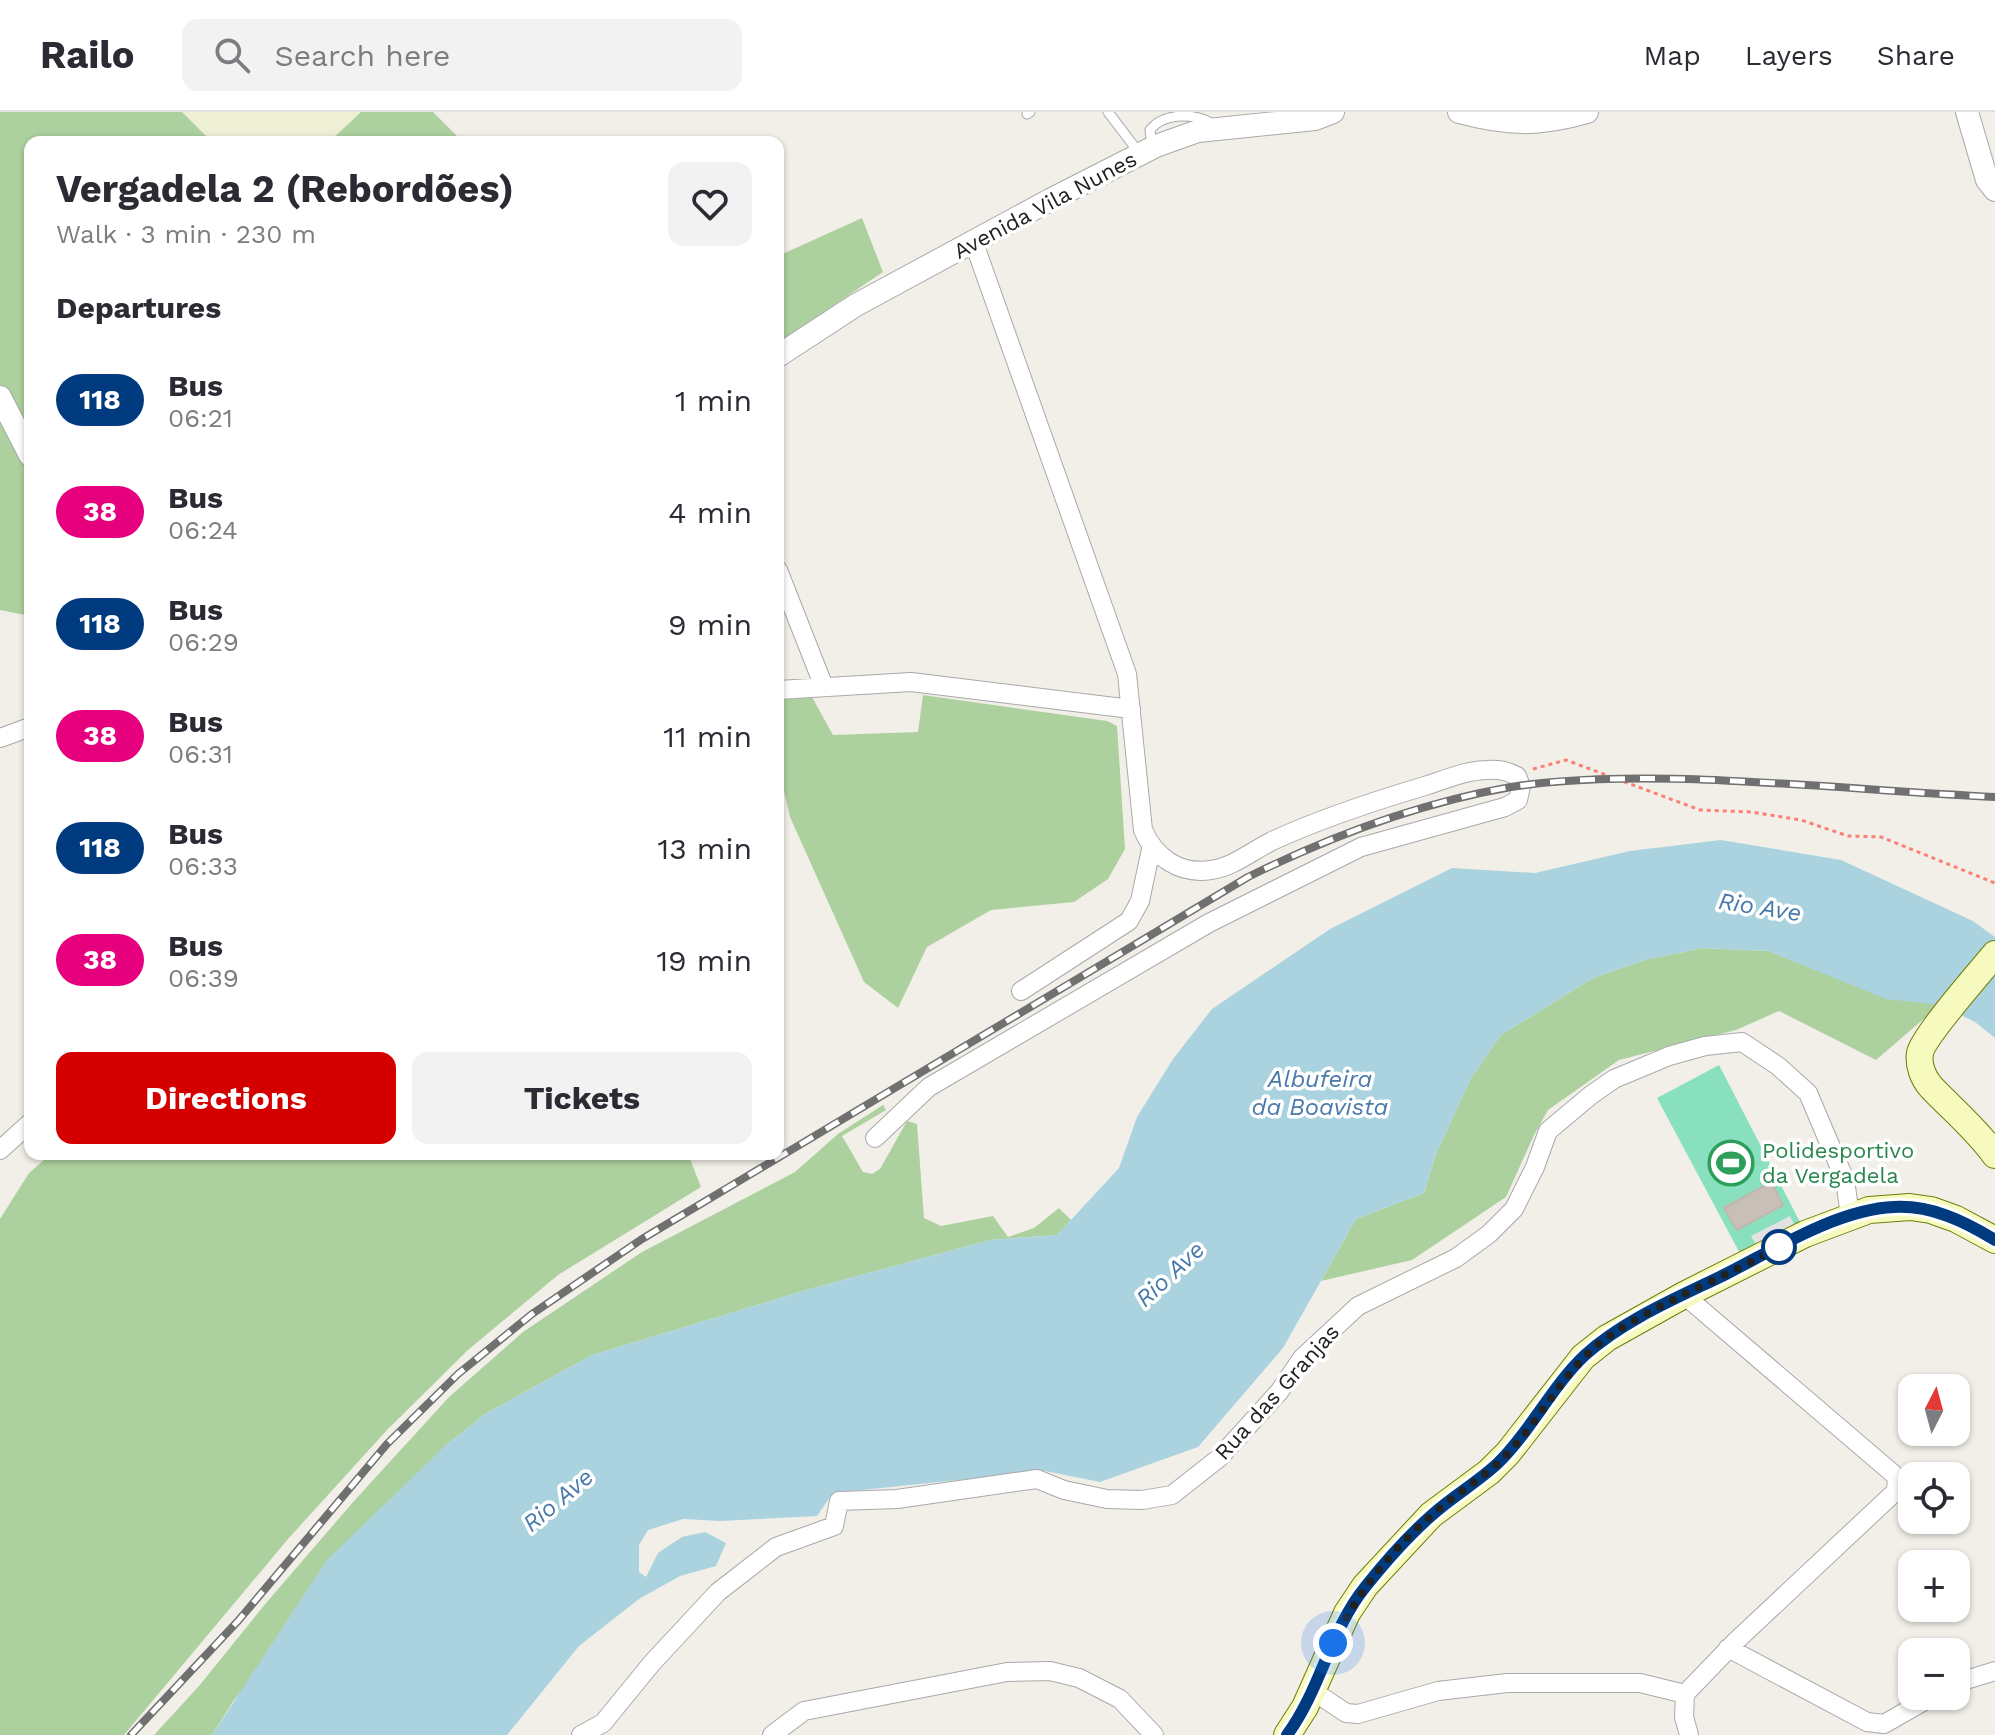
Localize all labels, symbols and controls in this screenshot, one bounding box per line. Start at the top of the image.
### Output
search box [182,19,742,91]
text: Railo [40,33,134,77]
icon: search [210,33,254,77]
text: Search here [274,38,450,73]
text: Map [1644,39,1701,72]
text: Layers [1745,39,1833,72]
text: Share [1877,39,1955,72]
street label: Avenida Vila Nunes [949,146,1141,264]
button: heart [668,162,752,246]
text: Vergadela 2 (Rebordões) [56,167,514,211]
text: Walk · 3 min · 230 m [56,219,316,249]
text: Departures [56,290,221,325]
text: Bus [168,368,223,403]
text: 118 [79,383,121,416]
text: 1 min [675,383,752,418]
text: 06:21 [168,403,233,433]
text: Bus [168,480,223,515]
text: 38 [83,495,117,528]
text: 4 min [668,495,752,530]
text: 06:24 [168,515,238,545]
text: Bus [168,592,223,627]
text: 118 [79,607,121,640]
text: 9 min [668,607,752,642]
text: 06:29 [168,627,239,657]
text: Bus [168,704,223,739]
text: 38 [83,719,117,752]
text: 11 min [663,719,752,754]
text: 06:31 [168,739,233,769]
text: Bus [168,816,223,851]
text: 118 [79,831,121,864]
text: 13 min [657,831,752,866]
text: 06:33 [168,851,238,881]
water label: Rio Ave [1717,887,1803,927]
text: Bus [168,928,223,963]
text: 38 [83,943,117,976]
text: 19 min [656,943,752,978]
text: 06:39 [168,963,239,993]
button: Directions [56,1052,396,1144]
button: Tickets [412,1052,752,1144]
water label: Albufeira da Boavista [1252,1065,1389,1121]
place label: Polidesportivo da Vergadela [1762,1138,1914,1188]
sports icon: Polidesportivo da Vergadela [1707,1139,1755,1187]
unlabelled marker [1762,1230,1796,1264]
water label: Rio Ave [1130,1235,1210,1313]
street label: Rua das Granjas [1210,1319,1344,1465]
north arrow [1898,1374,1970,1446]
map controls [1898,1374,1970,1710]
water label: Rio Ave [517,1462,599,1538]
button: locate [1898,1462,1970,1534]
button: + [1898,1550,1970,1622]
your location [1313,1623,1353,1663]
button: − [1898,1638,1970,1710]

